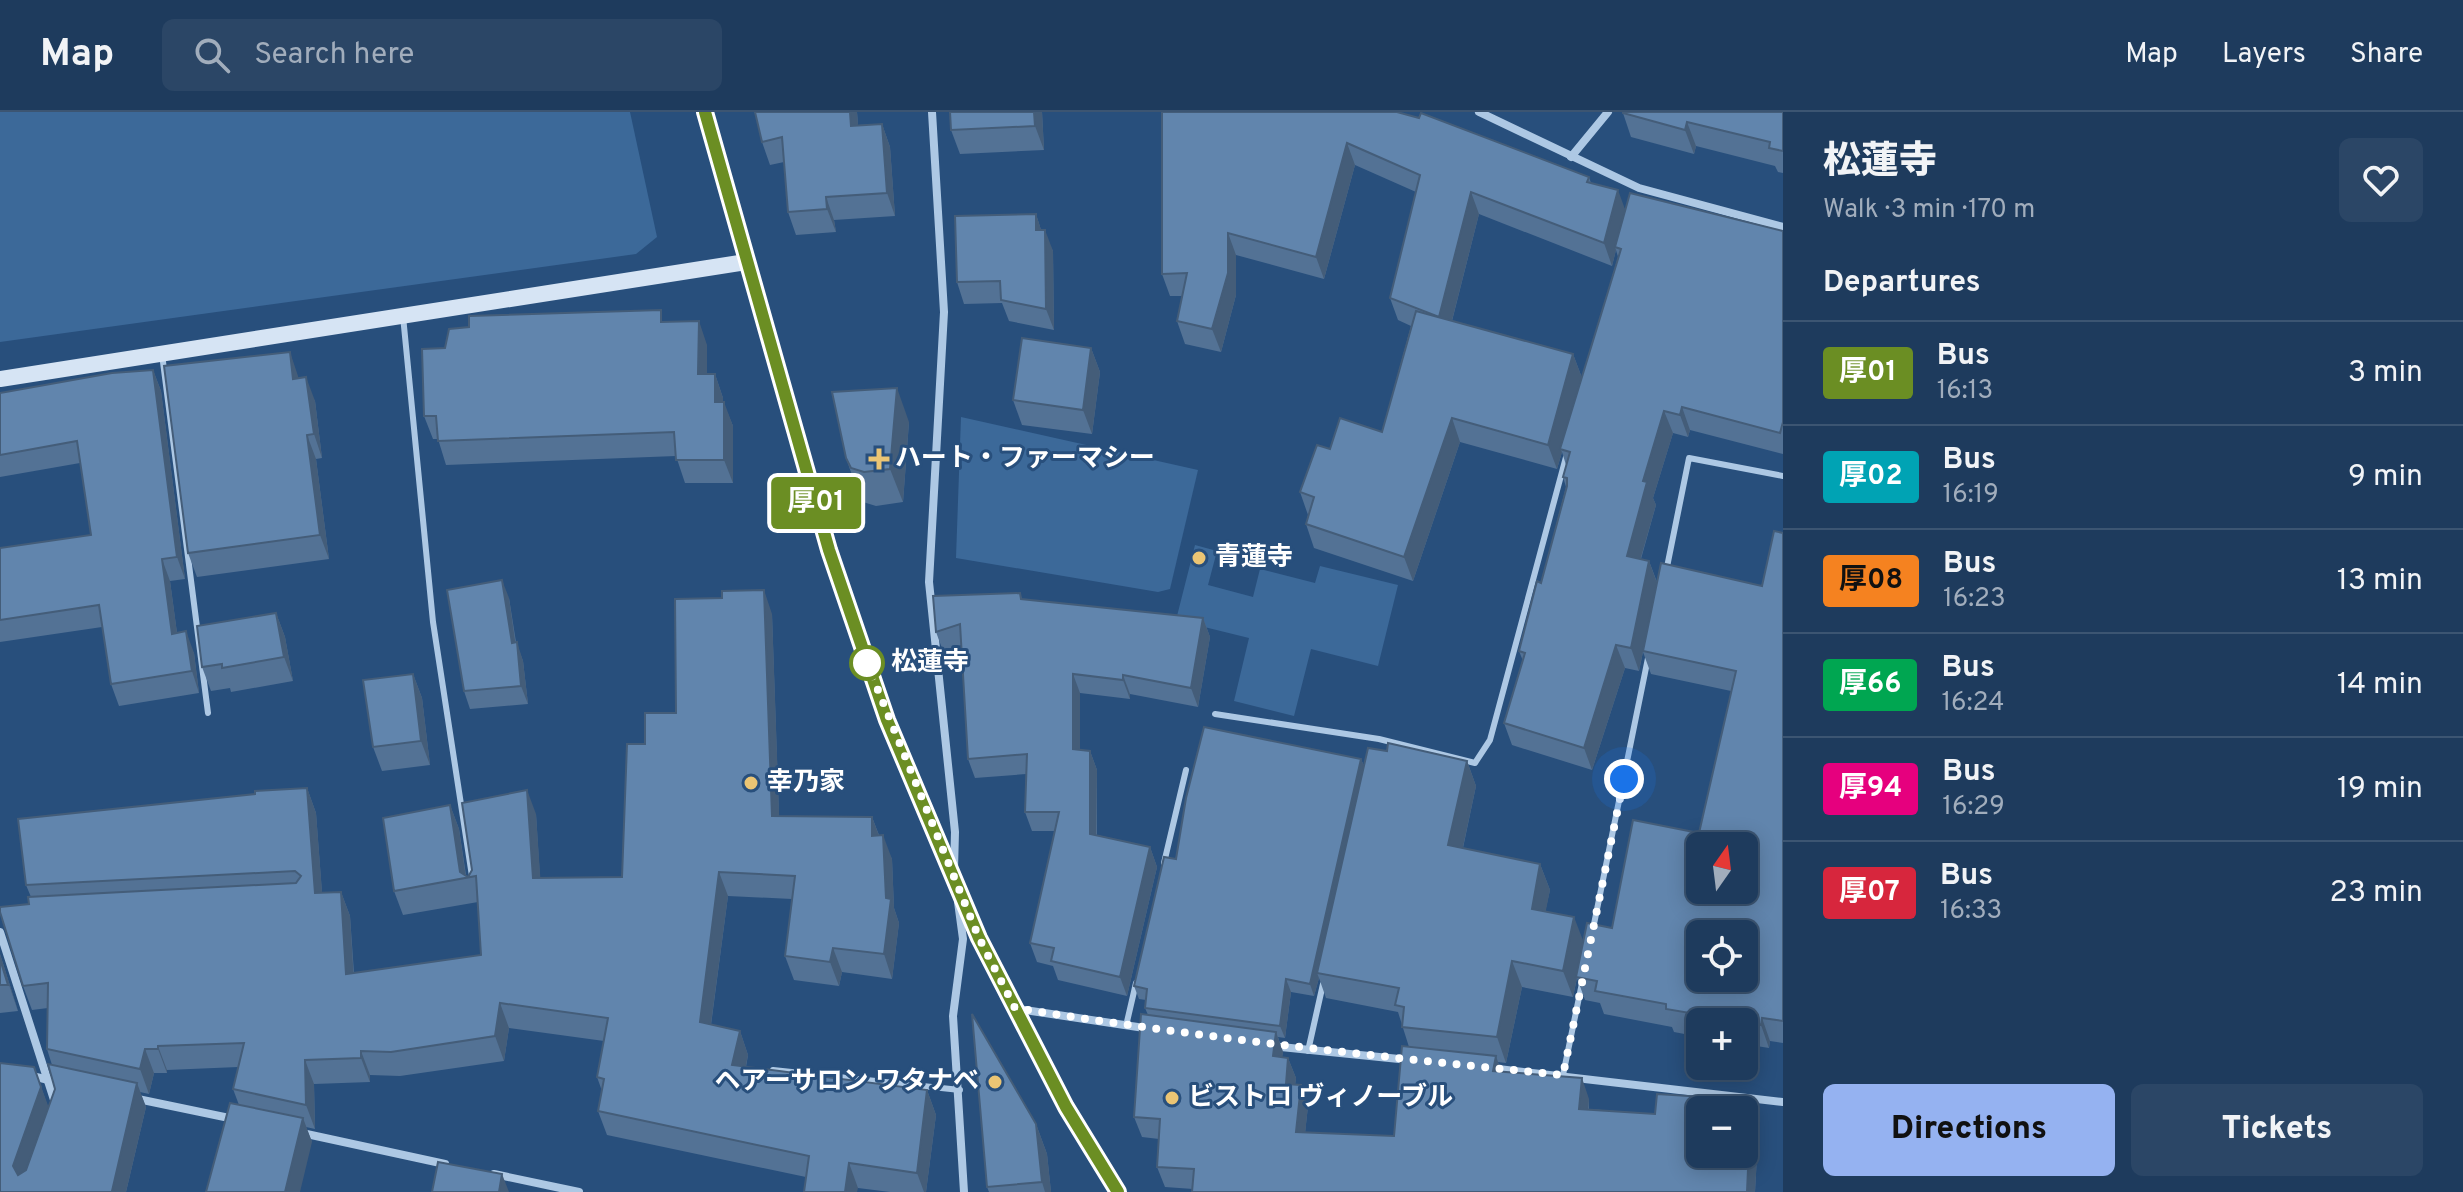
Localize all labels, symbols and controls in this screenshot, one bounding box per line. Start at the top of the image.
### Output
search box [162,19,722,91]
text: Map [40,31,114,80]
icon: search [190,33,234,77]
text: Search here [254,37,414,74]
text: Map [2125,37,2178,73]
text: Layers [2222,37,2306,73]
text: Share [2350,37,2423,73]
button: heart [2339,138,2423,222]
text: 松蓮寺 [1823,139,1937,188]
text: Walk · 3 min · 170 m [1823,194,2035,227]
text: Departures [1823,265,1981,302]
text: Bus [1937,338,1990,375]
text: 厚01 [1839,355,1897,391]
text: 3 min [2348,355,2423,392]
text: 16:13 [1937,375,1993,408]
text: Bus [1943,442,1996,479]
place label: ハート・ファーマシー [895,443,1155,476]
marker: ハート・ファーマシー [870,450,888,468]
text: 厚02 [1839,459,1903,495]
text: 9 min [2348,459,2423,496]
line badge: 厚01 [770,477,862,529]
text: 16:19 [1943,479,1999,512]
text: 厚01 [787,485,845,521]
place label: 青蓮寺 [1215,542,1293,575]
text: Bus [1943,546,1996,583]
marker: 青蓮寺 [1190,549,1208,567]
text: 厚08 [1839,563,1903,599]
text: 13 min [2337,563,2423,600]
text: 16:23 [1943,583,2006,616]
marker: 松蓮寺 [850,646,884,680]
place label: 松蓮寺 [891,647,969,680]
text: Bus [1941,650,1995,687]
text: 厚66 [1839,667,1901,703]
text: 14 min [2337,667,2423,704]
text: 16:24 [1941,687,2004,720]
text: Bus [1942,754,1995,791]
your location [1604,759,1644,799]
place label: 幸乃家 [767,767,845,800]
text: 厚94 [1839,771,1902,807]
text: 19 min [2337,771,2423,808]
marker: 幸乃家 [742,774,760,792]
text: 16:29 [1942,791,2005,824]
north arrow [1686,832,1758,904]
map controls [1686,832,1758,1168]
text: Bus [1940,858,1993,895]
text: 厚07 [1839,875,1900,911]
text: 23 min [2330,875,2423,912]
text: 16:33 [1940,895,2002,928]
button: locate [1686,920,1758,992]
button: + [1686,1008,1758,1080]
place label: ヘアーサロン ワタナベ [715,1066,979,1099]
marker: ヘアーサロン ワタナベ [986,1073,1004,1091]
place label: ビストロ ヴィノーブル [1188,1082,1453,1115]
button: Directions [1823,1084,2115,1176]
button: Tickets [2131,1084,2423,1176]
marker: ビストロ ヴィノーブル [1163,1089,1181,1107]
button: − [1686,1096,1758,1168]

